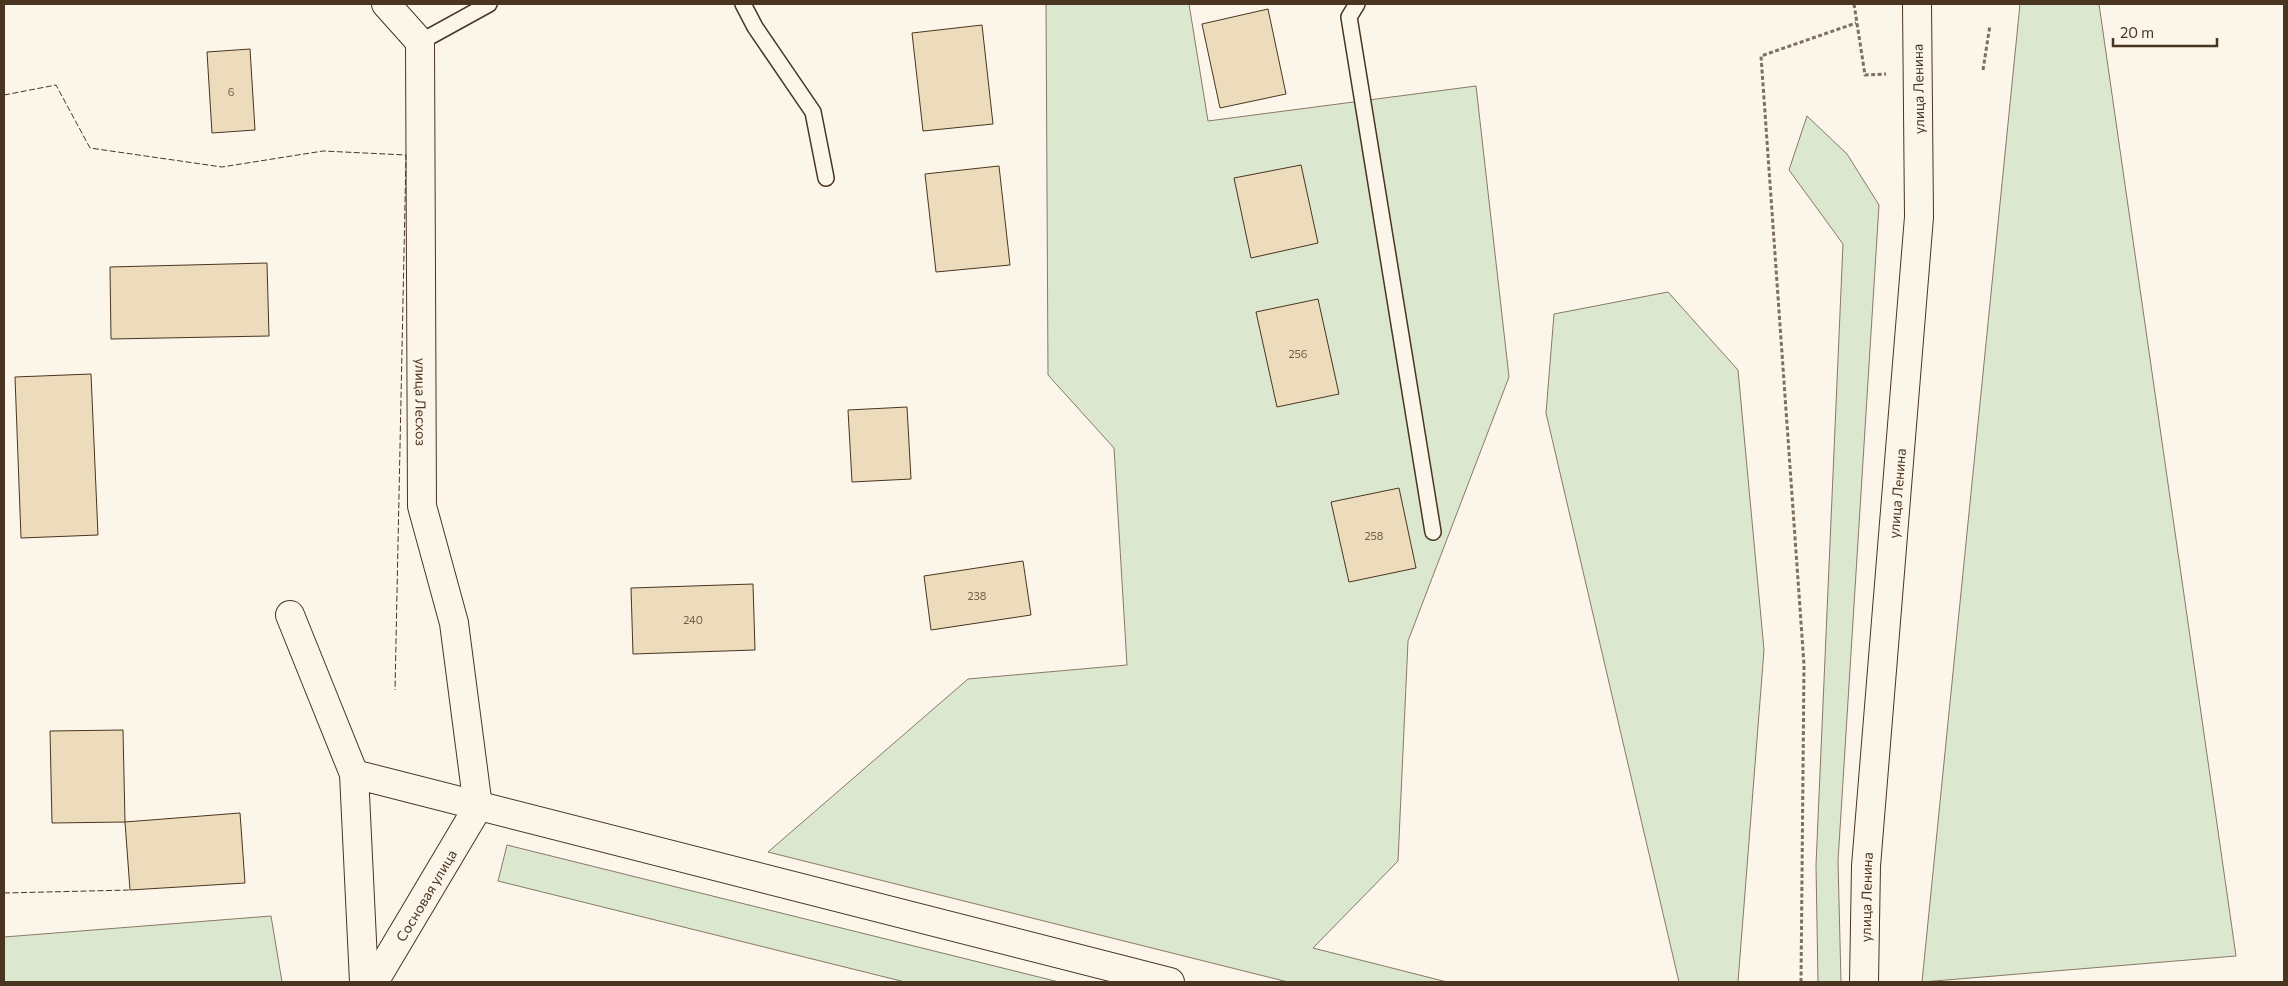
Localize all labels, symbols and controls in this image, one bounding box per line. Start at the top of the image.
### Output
scale bar [2113,15,2217,47]
text: 20 m [2120,23,2154,41]
street label: улица Ленина [1909,44,1927,134]
house number: 6 [228,85,235,98]
house number: 256 [1288,347,1308,360]
street label: улица Лесхоз [413,358,430,446]
street label: улица Ленина [1884,448,1909,539]
house number: 258 [1364,529,1384,542]
house number: 238 [967,589,987,602]
house number: 240 [683,613,703,626]
street label: Сосновая улица [392,846,460,944]
street label: улица Ленина [1856,851,1876,942]

